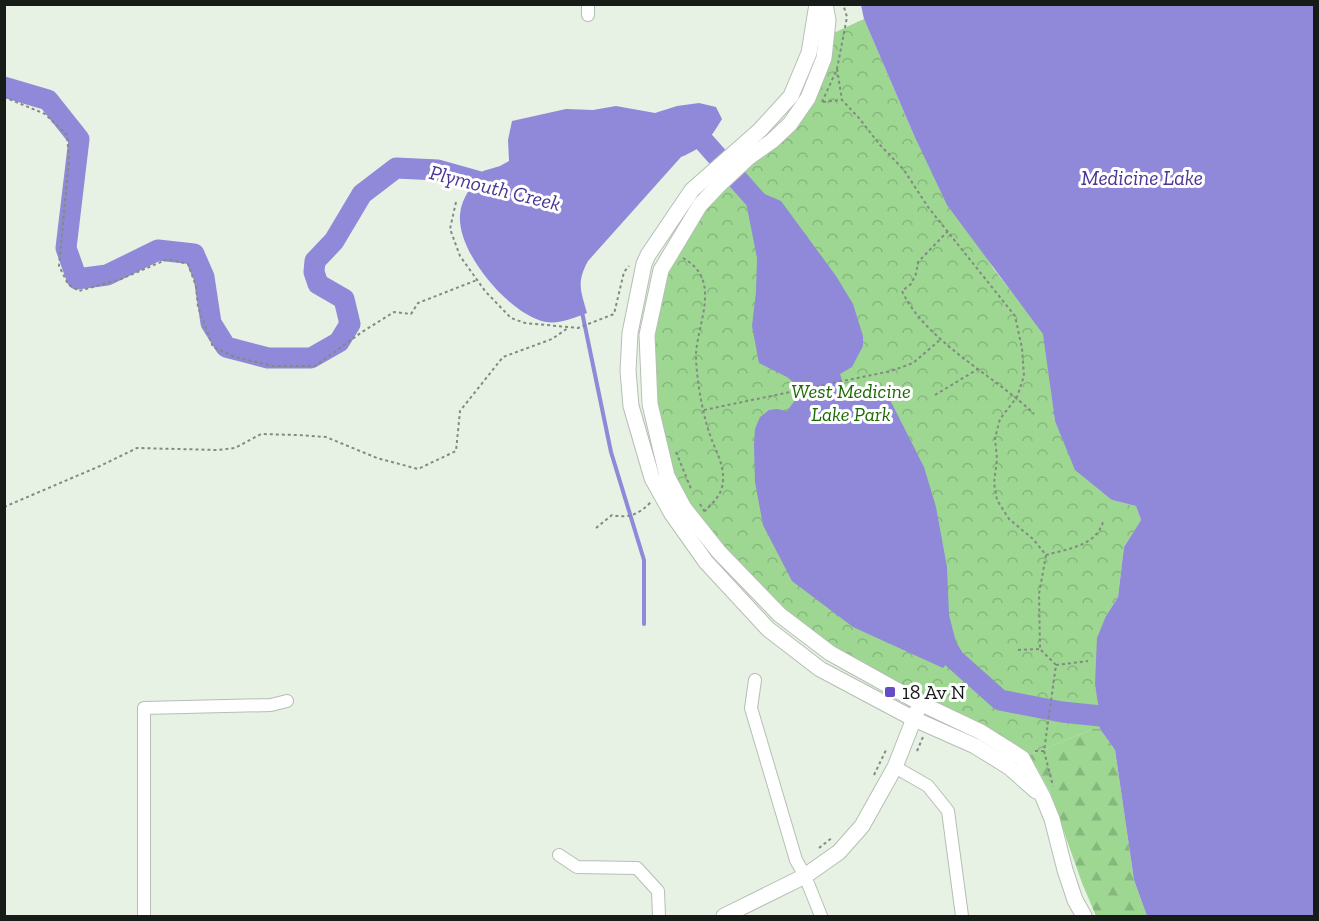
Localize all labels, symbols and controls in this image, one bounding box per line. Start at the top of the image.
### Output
water label: Plymouth Creek [427,159,563,216]
water label: Medicine Lake [1081,165,1203,190]
park label: West Medicine Lake Park [791,379,911,426]
place label: 18 Av N [902,680,966,704]
marker: 18 Av N [883,685,897,699]

